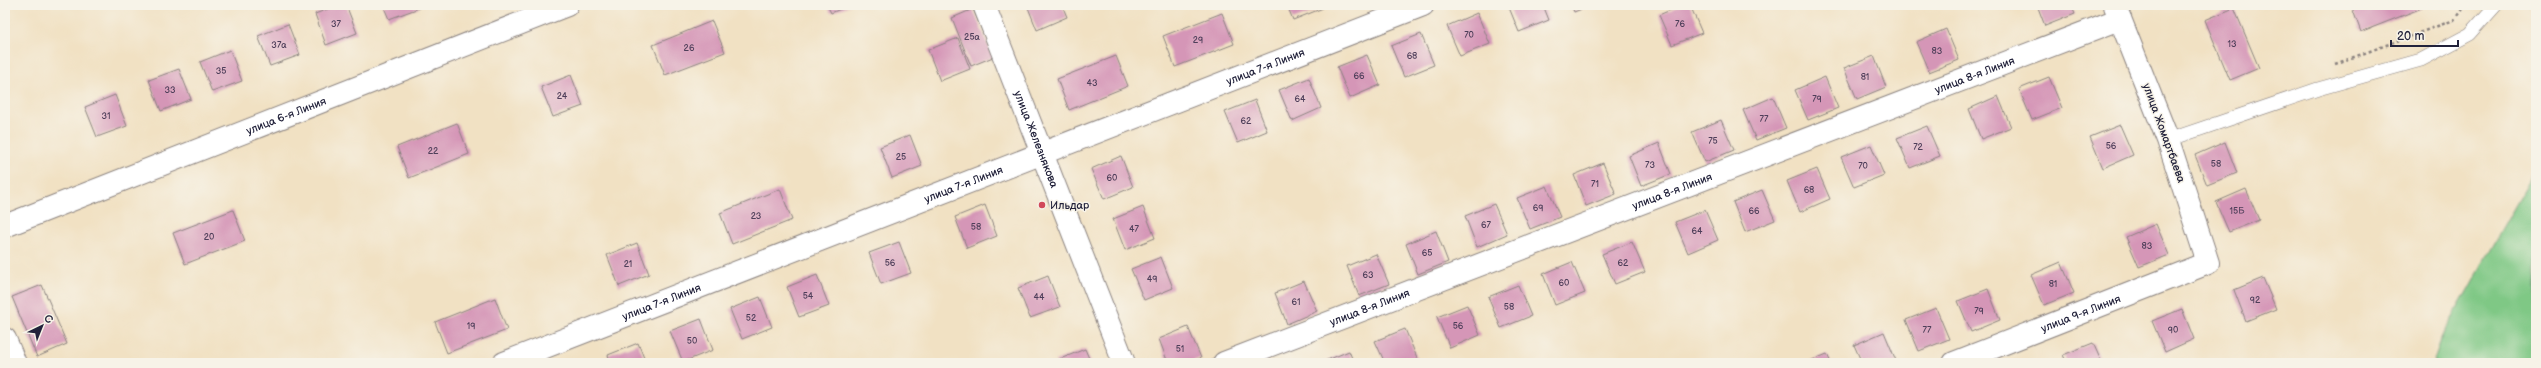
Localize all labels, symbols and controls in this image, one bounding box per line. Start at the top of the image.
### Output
house number: 37 [331,19,342,30]
house number: 76 [1675,19,1685,30]
scale bar [2391,22,2458,48]
text: 20 m [2397,29,2424,44]
house number: 70 [1464,30,1474,41]
house number: 25а [964,32,981,43]
house number: 29 [1193,35,1203,46]
house number: 13 [2227,39,2237,50]
house number: 37а [271,40,287,51]
house number: 26 [684,43,695,54]
street label: улица 7-я Линия [1224,45,1306,88]
house number: 83 [1932,46,1943,57]
house number: 68 [1407,51,1417,62]
street label: улица 8-я Линия [1933,54,2016,96]
house number: 35 [216,66,226,77]
house number: 66 [1354,71,1365,82]
house number: 81 [1861,72,1869,83]
house number: 43 [1086,78,1098,89]
street label: улица Жомартбаева [2140,82,2188,185]
house number: 33 [164,85,176,96]
street label: улица Железнякова [1012,89,1061,190]
house number: 24 [557,91,568,102]
street label: улица 6-я Линия [244,94,328,137]
house number: 64 [1295,94,1306,105]
house number: 79 [1812,94,1822,105]
house number: 31 [101,111,111,122]
house number: 77 [1760,114,1769,125]
house number: 62 [1241,116,1252,127]
house number: 75 [1708,136,1718,147]
house number: 56 [2106,141,2117,152]
house number: 72 [1913,142,1924,153]
house number: 22 [428,146,439,157]
house number: 25 [896,152,906,163]
house number: 58 [2211,159,2221,170]
house number: 73 [1645,160,1655,171]
house number: 70 [1858,161,1868,172]
street label: улица 7-я Линия [922,163,1005,205]
street label: улица 8-я Линия [1630,170,1714,212]
house number: 60 [1107,173,1117,184]
house number: 71 [1591,179,1599,190]
house number: 68 [1804,185,1814,196]
place label: Ильдар [1050,199,1090,212]
marker: Ильдар [1037,200,1047,210]
house number: 69 [1533,203,1543,214]
house number: 66 [1749,206,1760,217]
house number: 15Б [2230,206,2245,217]
house number: 23 [751,211,762,222]
house number: 67 [1481,220,1492,231]
house number: 58 [971,222,981,233]
house number: 47 [1129,224,1140,235]
house number: 64 [1692,226,1703,237]
house number: 20 [204,232,214,243]
house number: 83 [2142,241,2153,252]
house number: 65 [1422,248,1432,259]
house number: 56 [885,258,896,269]
house number: 62 [1618,258,1629,269]
house number: 21 [624,259,632,270]
house number: 63 [1362,270,1374,281]
house number: 49 [1147,274,1157,285]
house number: 60 [1559,278,1569,289]
house number: 81 [2049,279,2057,290]
street label: улица 7-я Линия [620,280,703,323]
street label: улица 8-я Линия [1328,286,1411,328]
house number: 54 [803,291,814,302]
house number: 44 [1034,292,1045,303]
street label: улица 9-я Линия [2039,292,2122,335]
house number: 92 [2250,295,2261,306]
house number: 61 [1292,297,1300,308]
house number: 58 [1504,302,1514,313]
north arrow [22,306,62,346]
house number: 79 [1974,306,1984,317]
text: С [41,312,56,327]
house number: 52 [746,313,757,324]
house number: 19 [467,321,475,332]
house number: 56 [1453,321,1464,332]
house number: 77 [1923,325,1932,336]
house number: 90 [2168,325,2178,336]
house number: 50 [687,336,697,347]
house number: 51 [1176,344,1184,355]

